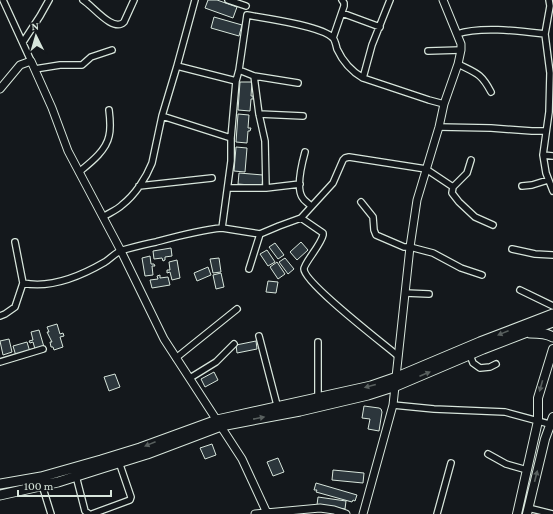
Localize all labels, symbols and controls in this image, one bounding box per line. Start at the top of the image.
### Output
north arrow [16,16,56,56]
text: N [31,20,40,32]
one-way arrow [497,330,509,336]
one-way arrow [419,370,431,376]
one-way arrow [538,380,544,392]
one-way arrow [363,383,376,389]
one-way arrow [253,415,265,421]
one-way arrow [144,441,155,447]
one-way arrow [533,470,539,482]
scale bar [18,472,111,498]
text: 100 m [24,479,54,493]

